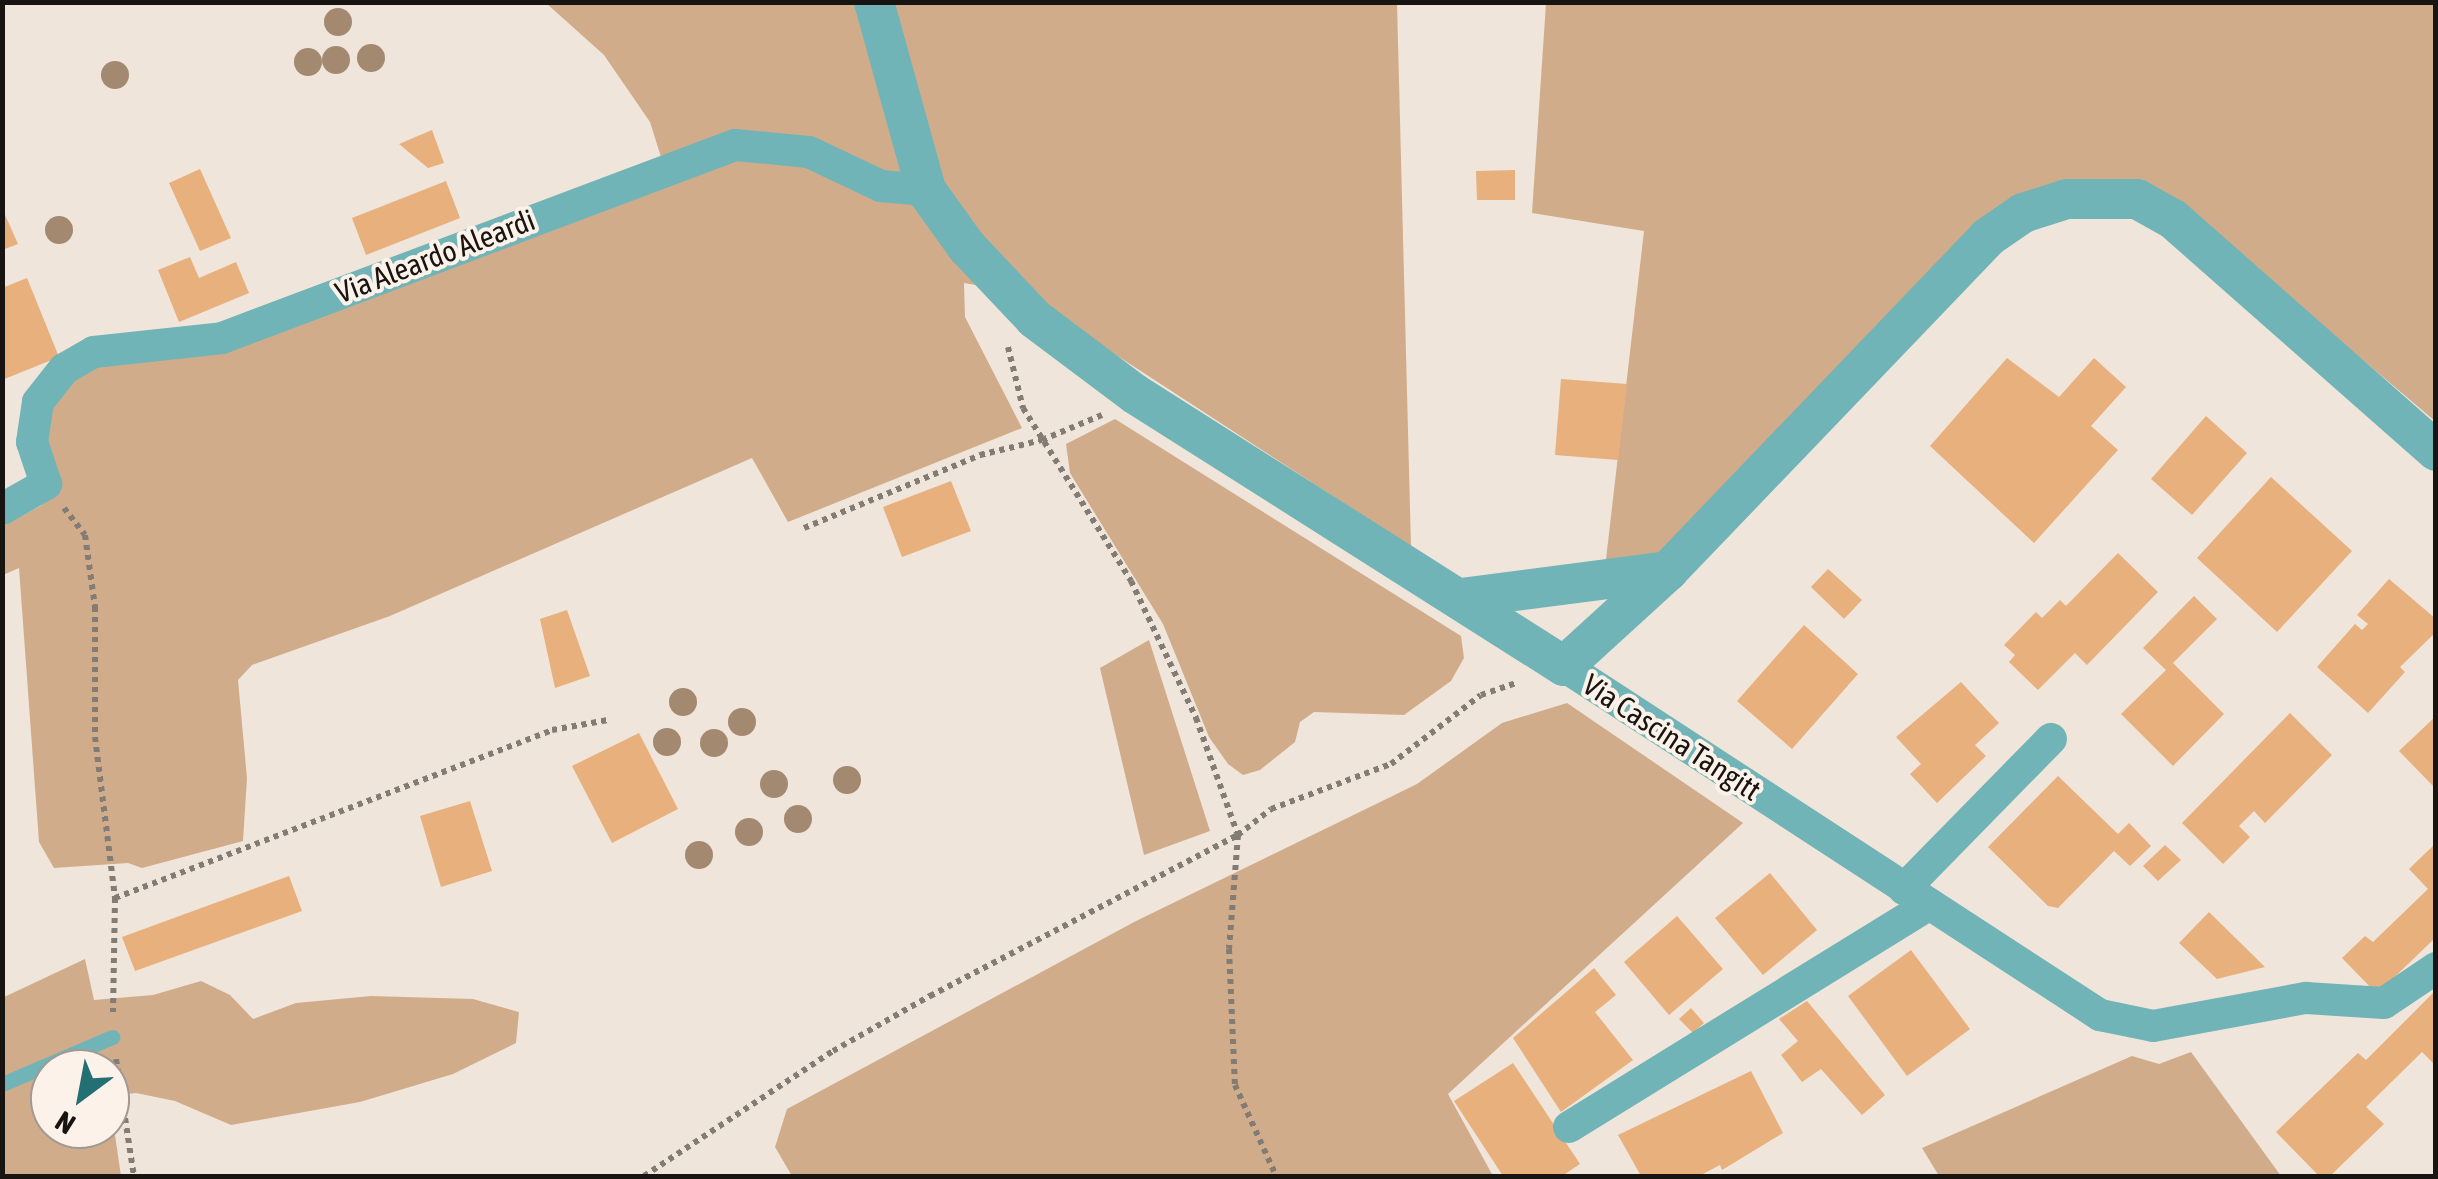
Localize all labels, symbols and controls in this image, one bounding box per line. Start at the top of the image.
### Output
street label: Via Aleardo Aleardi [330,201,540,311]
street label: Via Cascina Tangitt [1576,666,1768,808]
north arrow [30,1049,130,1149]
text: N [50,1105,81,1141]

